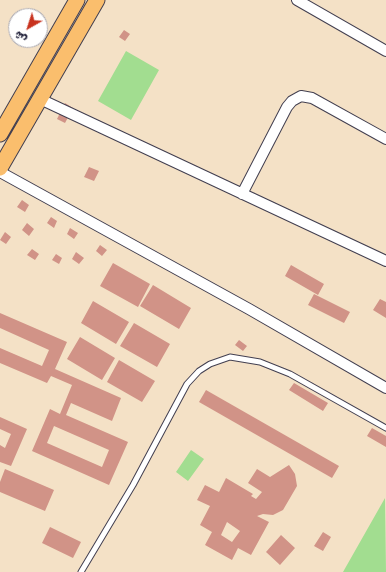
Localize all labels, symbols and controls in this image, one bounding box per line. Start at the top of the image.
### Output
north arrow [8,8,48,48]
text: ش [12,27,30,46]

